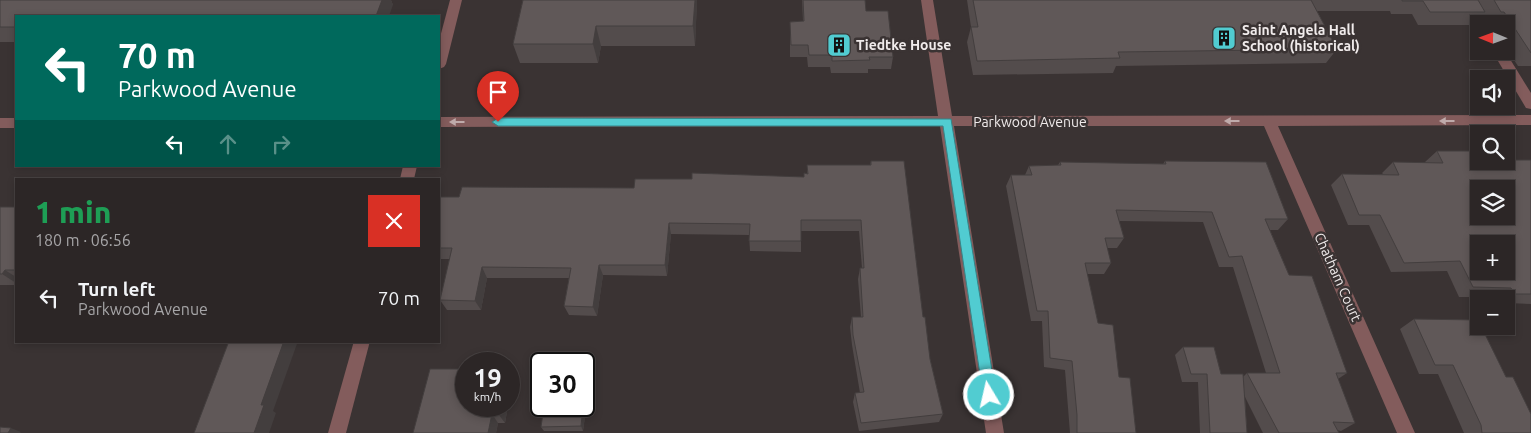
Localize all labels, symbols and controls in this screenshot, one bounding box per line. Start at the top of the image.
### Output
north arrow [1470,15,1515,60]
map controls [1470,15,1515,335]
place label: Saint Angela Hall School (historical) [1242,22,1360,54]
building icon: Saint Angela Hall School (historical) [1211,25,1237,51]
building icon: Tiedtke House [826,32,852,58]
icon: left [35,35,100,100]
text: 70 m [118,35,196,75]
place label: Tiedtke House [856,37,951,53]
button: sound [1470,70,1515,115]
pin [477,71,519,122]
text: Parkwood Avenue [118,76,297,101]
icon: arrive [484,78,512,106]
street label: Parkwood Avenue [973,114,1087,130]
one-way arrow [1224,117,1240,125]
one-way arrow [1439,117,1455,125]
one-way arrow [449,118,465,126]
button: search [1470,125,1515,170]
icon: left [161,130,189,158]
icon: ahead [214,130,242,158]
icon: right [267,130,295,158]
button: layers [1470,180,1515,225]
text: 1 min [35,195,111,229]
button: close [368,195,420,247]
street label: Chatham Court [1311,230,1365,324]
text: 180 m · 06:56 [35,231,131,249]
button: + [1470,235,1515,280]
text: Turn left [78,278,156,300]
icon: left [35,284,63,312]
text: 70 m [378,287,420,309]
button: − [1470,290,1515,335]
text: Parkwood Avenue [78,300,208,318]
speed limit sign: 30 [530,352,595,417]
text: 19 [473,364,502,392]
position arrow [962,368,1014,420]
text: km/h [474,390,501,403]

